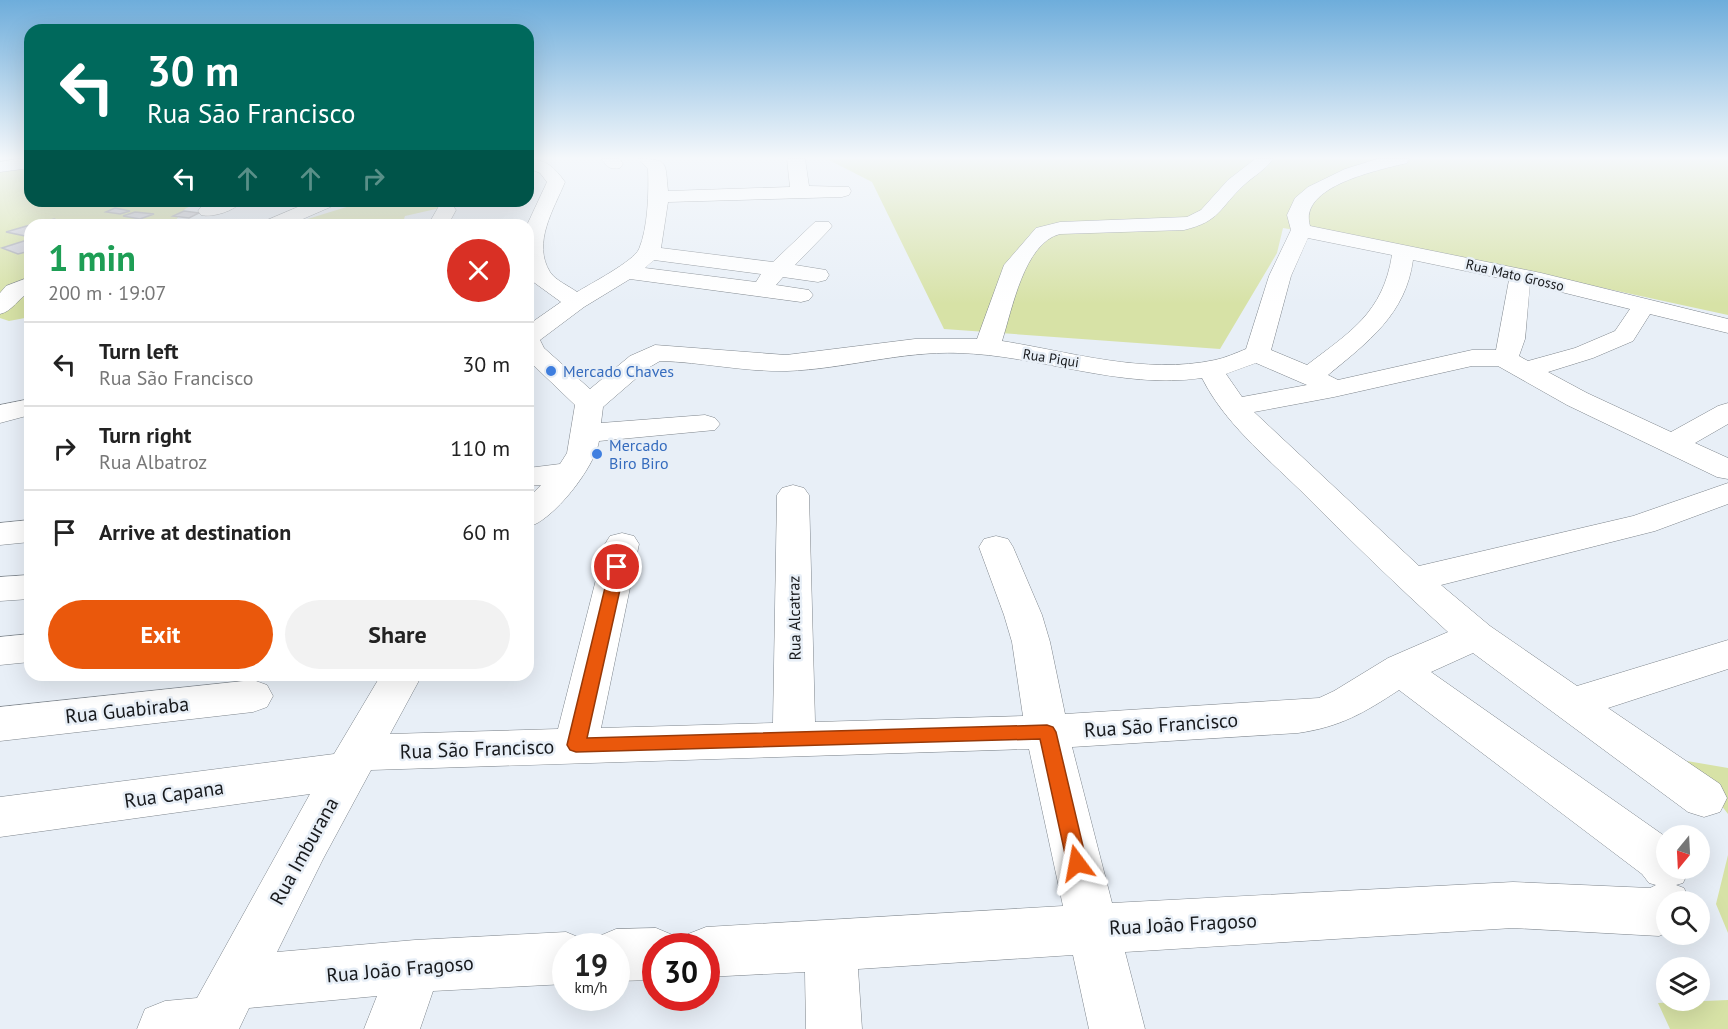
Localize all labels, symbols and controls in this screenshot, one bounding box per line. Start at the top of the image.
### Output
text: 30 m [147,43,239,98]
icon: left [48,48,126,126]
text: Rua São Francisco [147,96,355,130]
icon: left [168,162,201,195]
icon: ahead [231,162,264,195]
icon: ahead [294,162,327,195]
icon: right [357,162,390,195]
text: 1 min [48,234,136,281]
button: close [447,239,510,302]
street label: Rua Mato Grosso [1464,255,1566,295]
text: 200 m · 19:07 [48,280,166,306]
text: Turn left [99,337,179,365]
street label: Rua Piqui [1022,345,1080,371]
icon: left [48,348,81,381]
text: 30 m [462,350,510,378]
place label: Mercado Chaves [563,361,674,381]
marker: Mercado Chaves [544,364,558,378]
text: Rua São Francisco [99,365,253,391]
text: Turn right [99,421,191,449]
icon: right [48,432,81,465]
text: 110 m [450,434,510,462]
place label: Mercado Biro Biro [609,435,669,473]
marker: Mercado Biro Biro [590,447,604,461]
text: Rua Albatroz [99,449,207,475]
icon: arrive [48,516,81,549]
text: Arrive at destination [99,518,291,546]
text: 60 m [462,518,510,546]
pin [591,541,642,592]
icon: arrive [600,550,633,583]
street label: Rua Alcatraz [783,575,805,661]
button: Exit [48,600,273,669]
button: Share [285,600,510,669]
street label: Rua Guabiraba [64,691,190,729]
street label: Rua São Francisco [1083,707,1239,743]
street label: Rua São Francisco [399,733,555,765]
street label: Rua Capana [123,774,225,814]
street label: Rua Imburana [264,793,344,909]
north arrow [1656,825,1710,879]
map controls [1656,825,1710,1011]
position arrow [1045,831,1109,895]
button: search [1656,891,1710,945]
street label: Rua João Fragoso [1108,907,1258,941]
speed limit sign: 30 [642,933,720,1011]
text: 19 [574,945,608,984]
street label: Rua João Fragoso [325,950,475,988]
button: layers [1656,957,1710,1011]
text: km/h [575,978,607,997]

